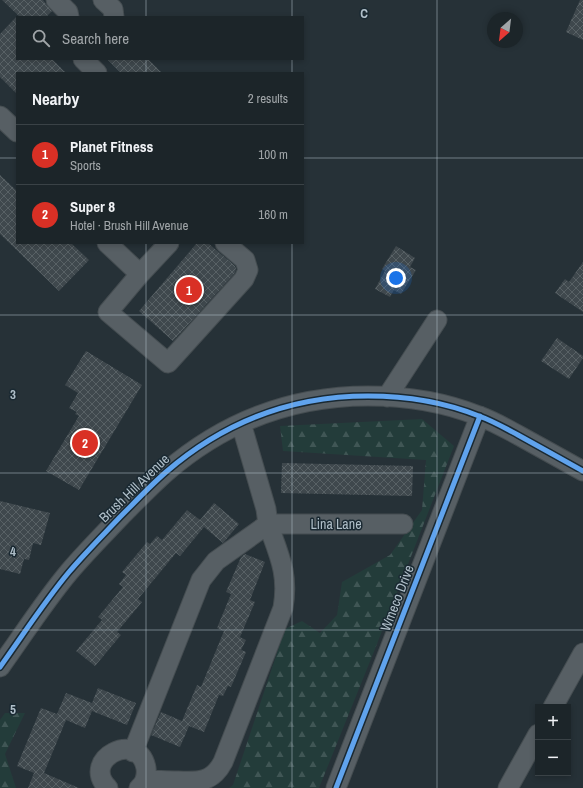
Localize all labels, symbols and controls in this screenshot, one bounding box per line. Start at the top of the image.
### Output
text: C [360,5,368,22]
north arrow [487,12,523,48]
search box [16,16,304,60]
icon: search [30,27,52,49]
text: Search here [62,28,129,49]
text: Nearby [32,87,79,110]
text: 2 results [248,90,288,107]
text: Planet Fitness [70,136,153,157]
text: 1 [42,146,48,163]
text: 100 m [258,146,288,163]
text: Sports [70,157,101,174]
text: Super 8 [70,196,115,217]
text: 2 [42,206,48,223]
text: 160 m [258,206,288,223]
text: Hotel · Brush Hill Avenue [70,217,188,234]
your location [386,268,406,288]
pin: 1 [176,275,202,305]
text: 3 [10,386,16,403]
pin: 2 [72,428,98,458]
street label: Brush Hill Avenue [95,450,173,526]
street label: Lina Lane [310,515,362,533]
text: 4 [10,543,16,560]
street label: Wmeco Drive [376,562,418,634]
text: 5 [10,701,16,718]
map controls [535,704,571,776]
button: + [535,704,571,740]
button: − [535,740,571,776]

